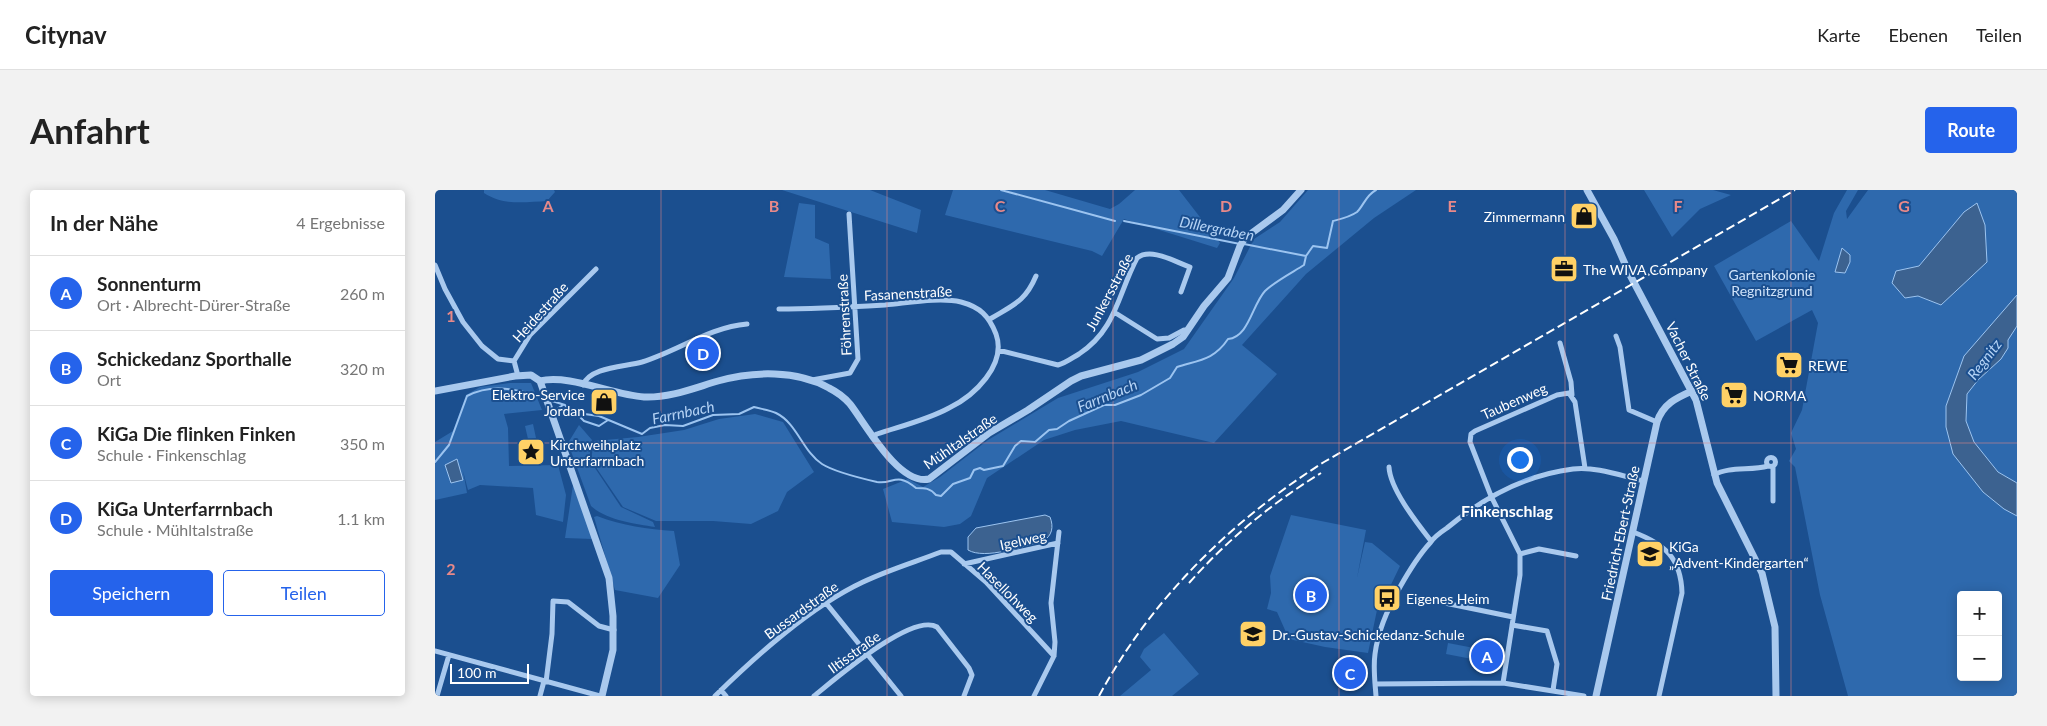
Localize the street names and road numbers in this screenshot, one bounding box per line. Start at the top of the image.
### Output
street label: Junkersstraße [1082,250,1136,334]
street label: Föhrenstraße [833,274,855,356]
street label: Heidestraße [509,278,571,346]
street label: Fasanenstraße [863,282,953,304]
street label: Vacher Straße [1663,319,1715,403]
street label: Taubenweg [1479,379,1549,423]
street label: Mühltalstraße [920,409,1000,473]
street label: Friedrich-Ebert-Straße [1597,464,1643,602]
street label: Igelweg [998,527,1048,553]
street label: Hasellohweg [974,558,1042,626]
street label: Bussardstraße [761,578,841,642]
street label: Iltisstraße [825,627,883,677]

